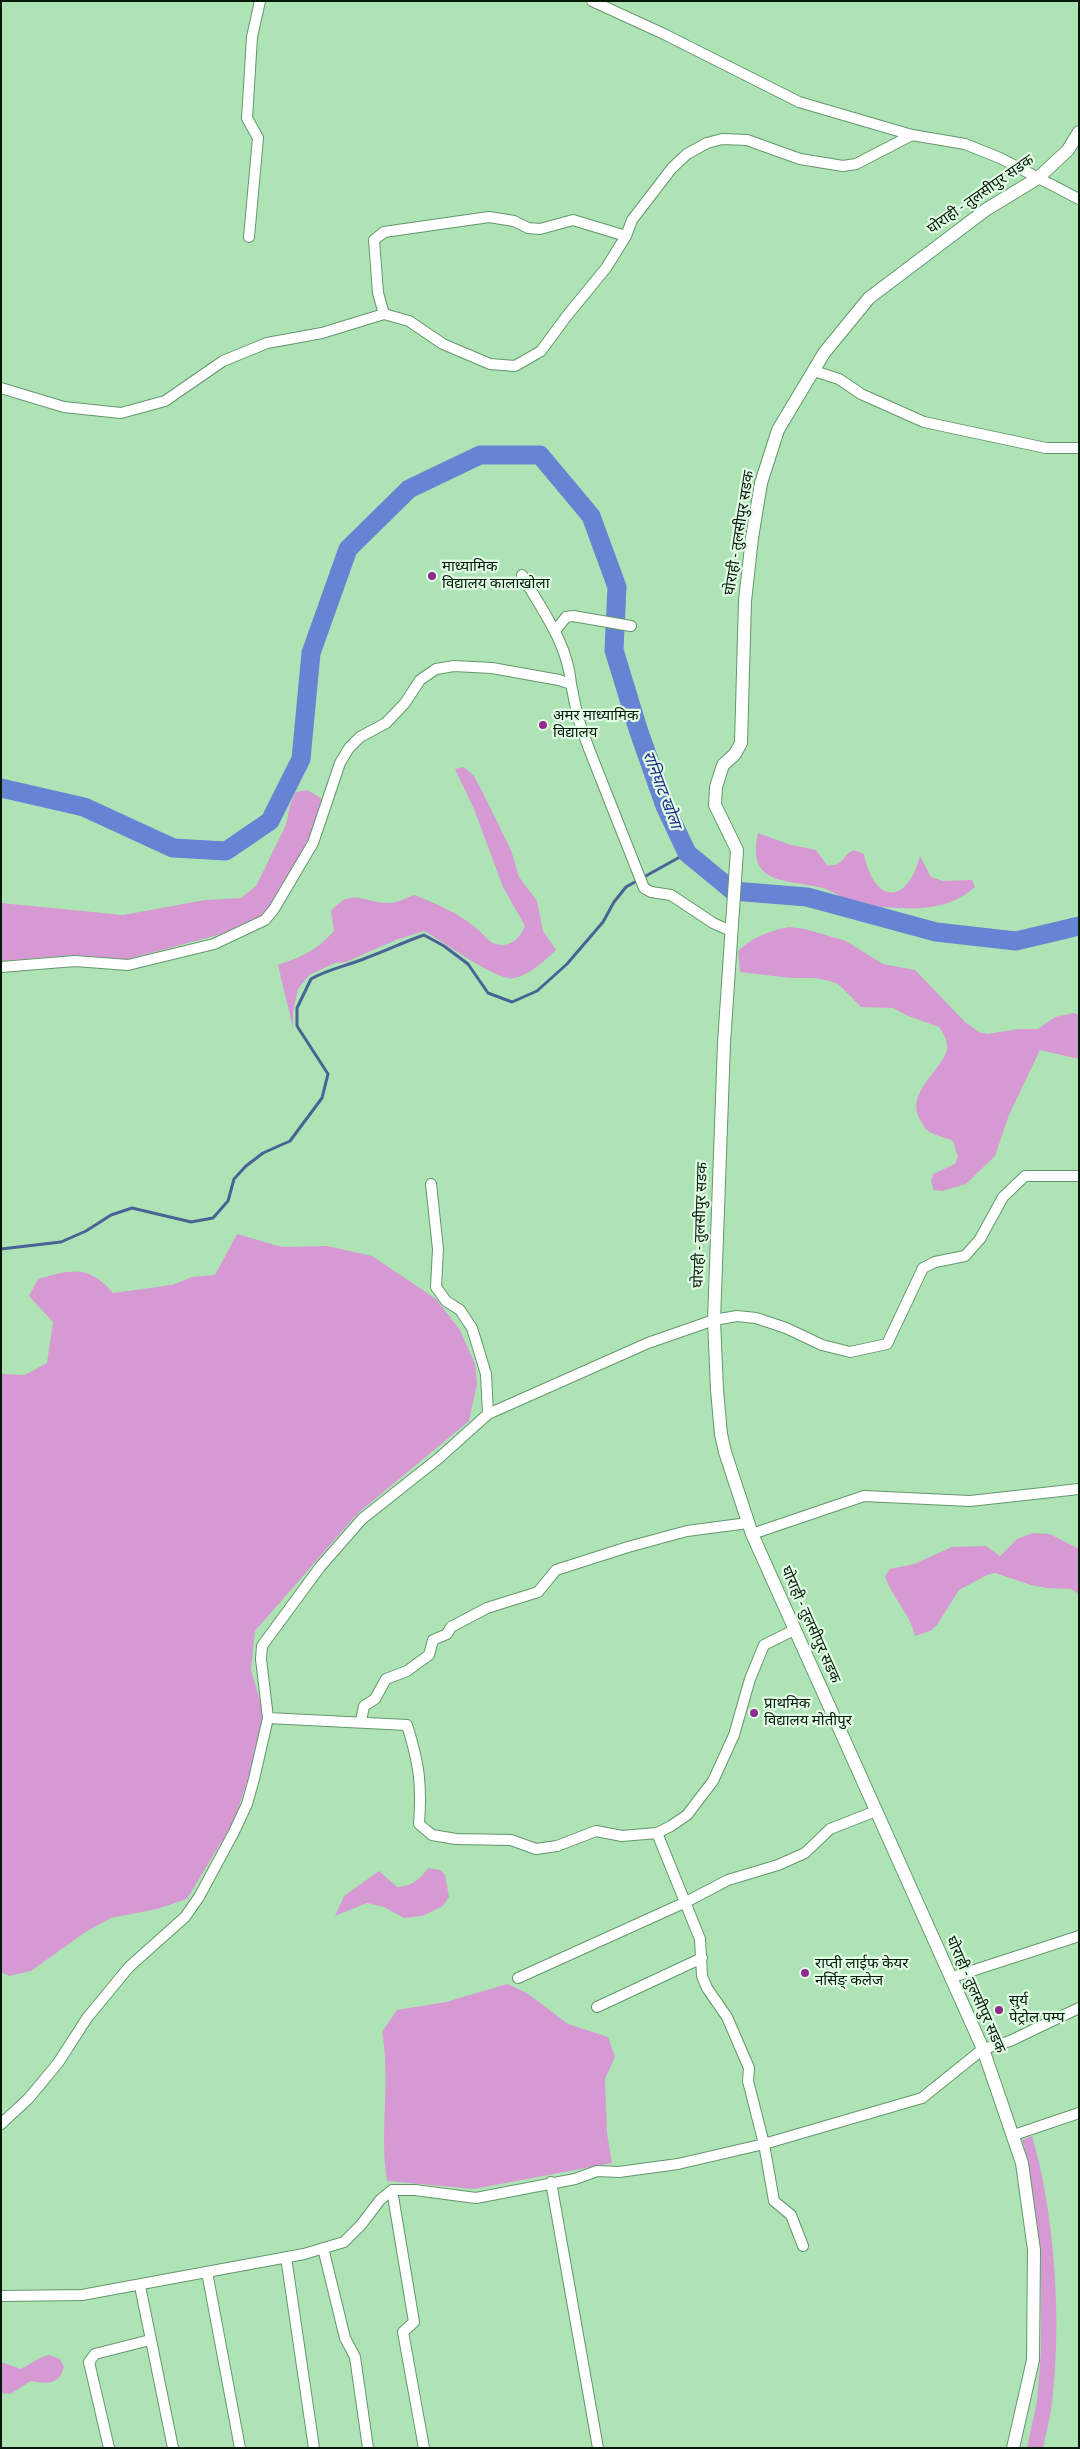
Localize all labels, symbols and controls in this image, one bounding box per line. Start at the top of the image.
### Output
street label: घोराही - तुलसीपुर सडक [924,152,1038,238]
street label: घोराही - तुलसीपुर सडक [721,469,759,597]
place label: माध्यामिक विद्यालय कालाखोला [442,558,550,593]
marker: माध्यामिक विद्यालय कालाखोला [426,570,438,582]
place label: अमर माध्यामिक विद्यालय [553,707,638,742]
marker: अमर माध्यामिक विद्यालय [537,719,549,731]
water label: रानिघाट खोला [637,749,685,831]
street label: घोराही - तुलसीपुर सडक [690,1162,712,1288]
street label: घोराही - तुलसीपुर सडक [776,1564,844,1686]
place label: प्राथमिक विद्यालय मोतीपुर [764,1695,852,1730]
marker: प्राथमिक विद्यालय मोतीपुर [748,1707,760,1719]
street label: घोराही - तुलसीपुर सडक [941,1934,1009,2056]
place label: राप्ती लाईफ केयर नर्सिङ् कलेज [815,1955,908,1990]
marker: राप्ती लाईफ केयर नर्सिङ् कलेज [799,1967,811,1979]
place label: सुर्य पेट्रोल पम्प [1009,1992,1064,2027]
marker: सुर्य पेट्रोल पम्प [993,2004,1005,2016]

